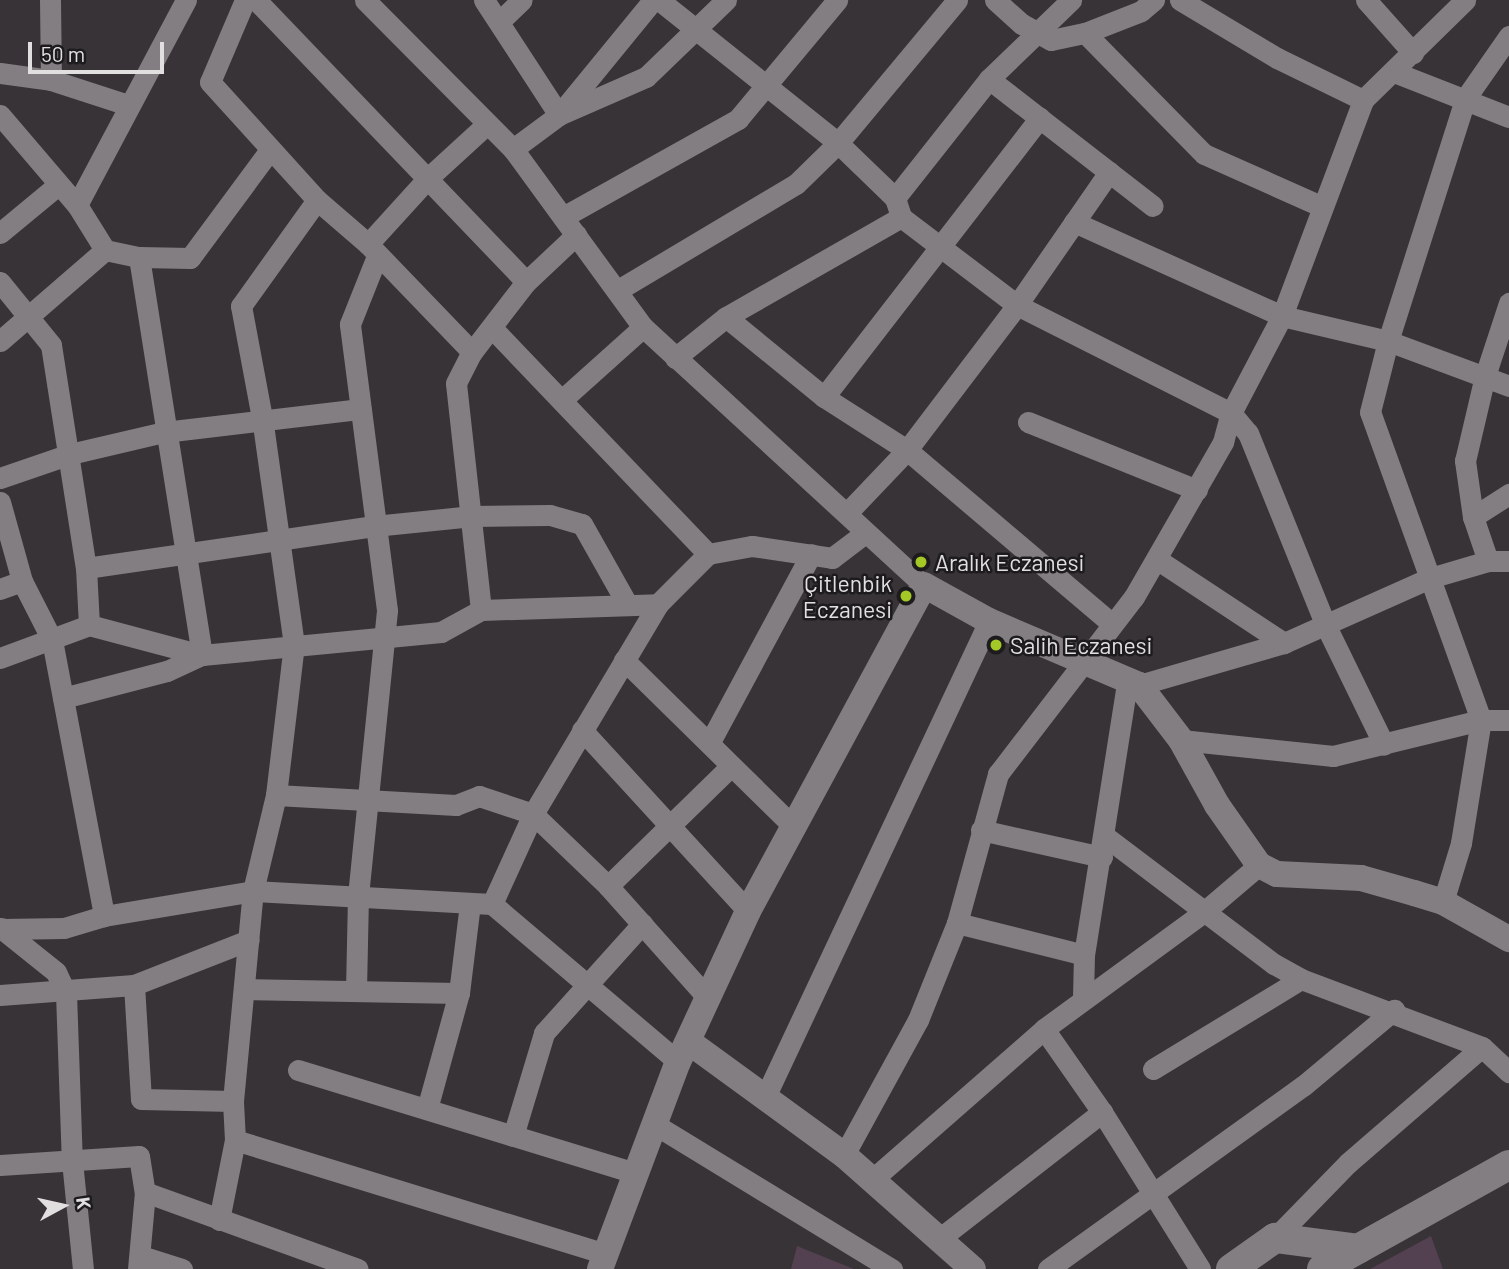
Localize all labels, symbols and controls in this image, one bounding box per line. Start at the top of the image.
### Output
scale bar [32,28,168,72]
text: 50 m [41,41,85,66]
place label: Aralık Eczanesi [935,548,1084,576]
marker: Aralık Eczanesi [913,554,929,570]
place label: Çitlenbik Eczanesi [803,569,892,623]
marker: Çitlenbik Eczanesi [898,588,914,604]
place label: Salih Eczanesi [1010,631,1152,659]
marker: Salih Eczanesi [988,637,1004,653]
north arrow [28,1171,98,1241]
text: K [72,1196,97,1211]

